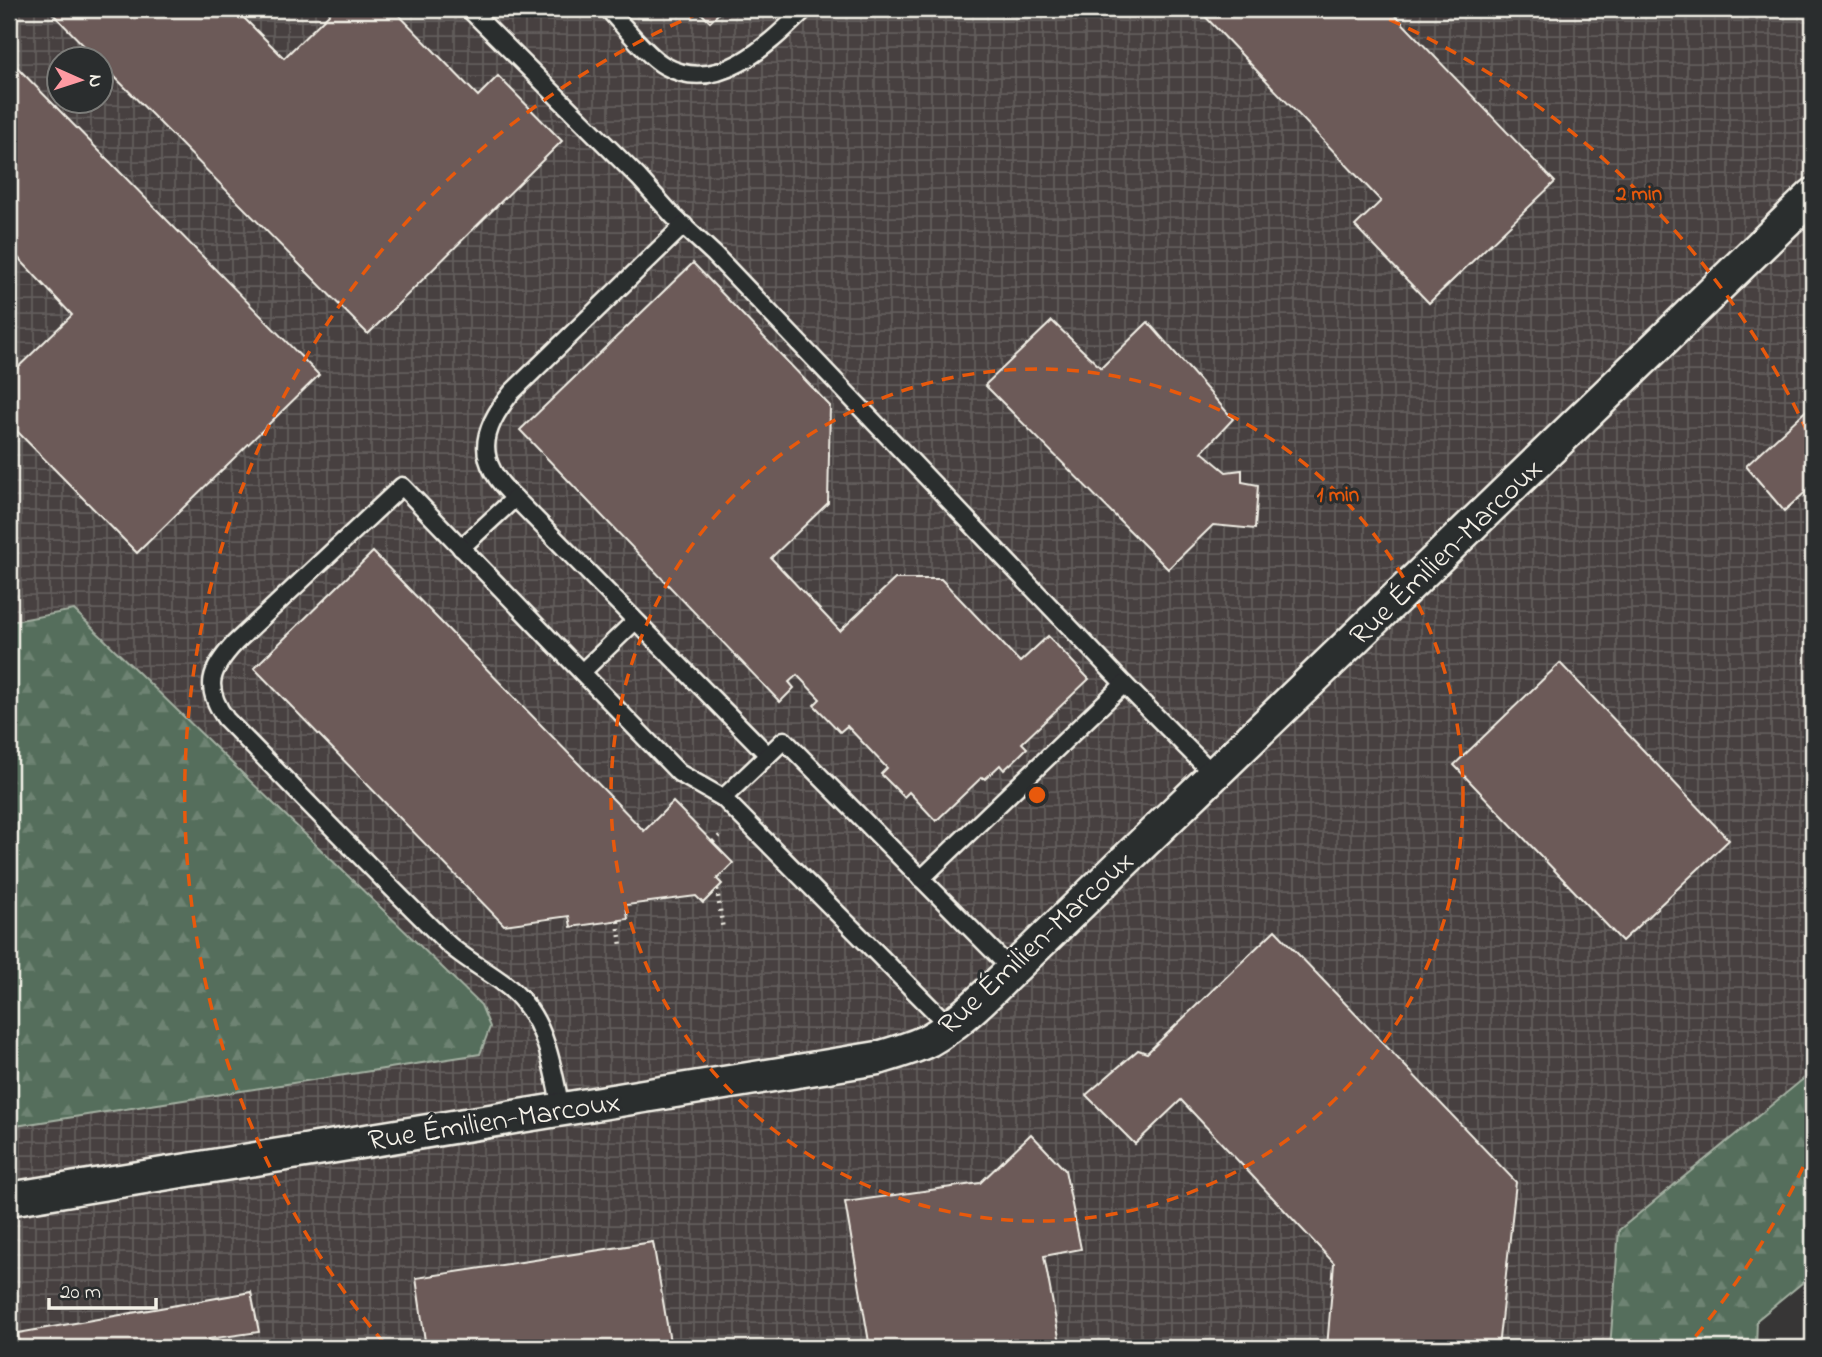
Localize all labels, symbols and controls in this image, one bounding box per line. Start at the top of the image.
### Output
north arrow [46,46,116,116]
text: N [81,74,108,88]
text: 2 min [1615,180,1662,210]
street label: Rue Émilien-Marcoux [1340,449,1554,657]
text: 1 min [1317,481,1359,511]
centre of rings [1025,783,1049,807]
street label: Rue Émilien-Marcoux [929,841,1145,1047]
street label: Rue Émilien-Marcoux [365,1081,624,1165]
scale bar [49,1266,156,1310]
text: 20 m [60,1278,101,1308]

